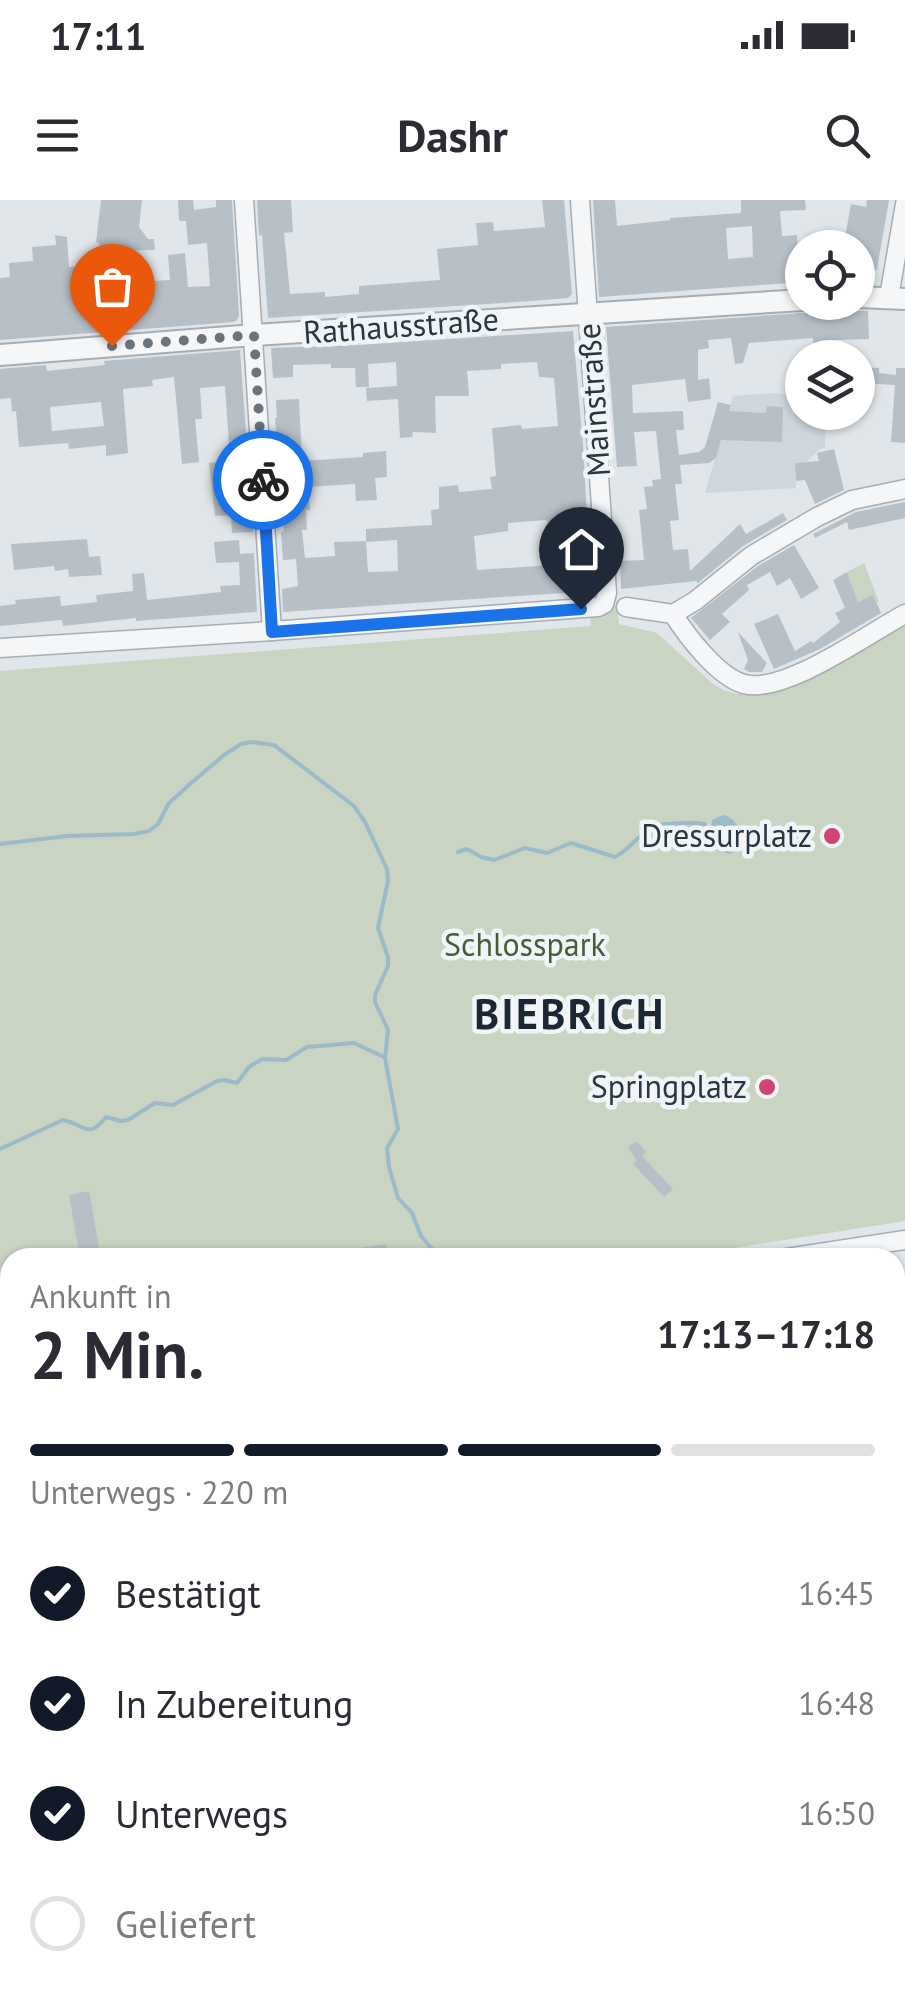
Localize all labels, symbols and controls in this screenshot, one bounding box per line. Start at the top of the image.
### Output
text: 17:11 [50,11,146,60]
text: Dashr [397,106,508,164]
icon: menu [30,108,85,163]
icon: search [820,108,875,163]
map controls [785,230,875,430]
button: locate [785,230,875,320]
pin [70,244,155,347]
icon: bag [85,259,140,314]
street label: Rathausstraße [302,297,500,353]
street label: Mainstraße [567,322,619,478]
button: layers [785,340,875,430]
courier [213,430,313,530]
icon: bike [236,453,291,508]
pin [539,507,624,610]
icon: home [554,522,609,577]
place label: Dressurplatz [641,814,812,856]
marker: Dressurplatz [821,825,843,847]
park label: Schlosspark [444,923,607,965]
district label: BIEBRICH [474,986,666,1041]
place label: Springplatz [591,1065,747,1107]
marker: Springplatz [756,1076,778,1098]
text: Ankunft in [30,1275,171,1317]
text: 17:13–17:18 [657,1309,875,1358]
text: 2 Min. [30,1312,204,1396]
text: Unterwegs · 220 m [30,1471,288,1513]
icon: check [30,1566,85,1621]
text: Bestätigt [115,1569,261,1618]
text: 16:45 [798,1572,875,1614]
icon: check [30,1676,85,1731]
text: In Zubereitung [115,1679,353,1728]
text: 16:48 [798,1682,875,1724]
icon: check [30,1786,85,1841]
text: Unterwegs [115,1789,288,1838]
text: 16:50 [798,1792,875,1834]
text: Geliefert [115,1899,256,1948]

